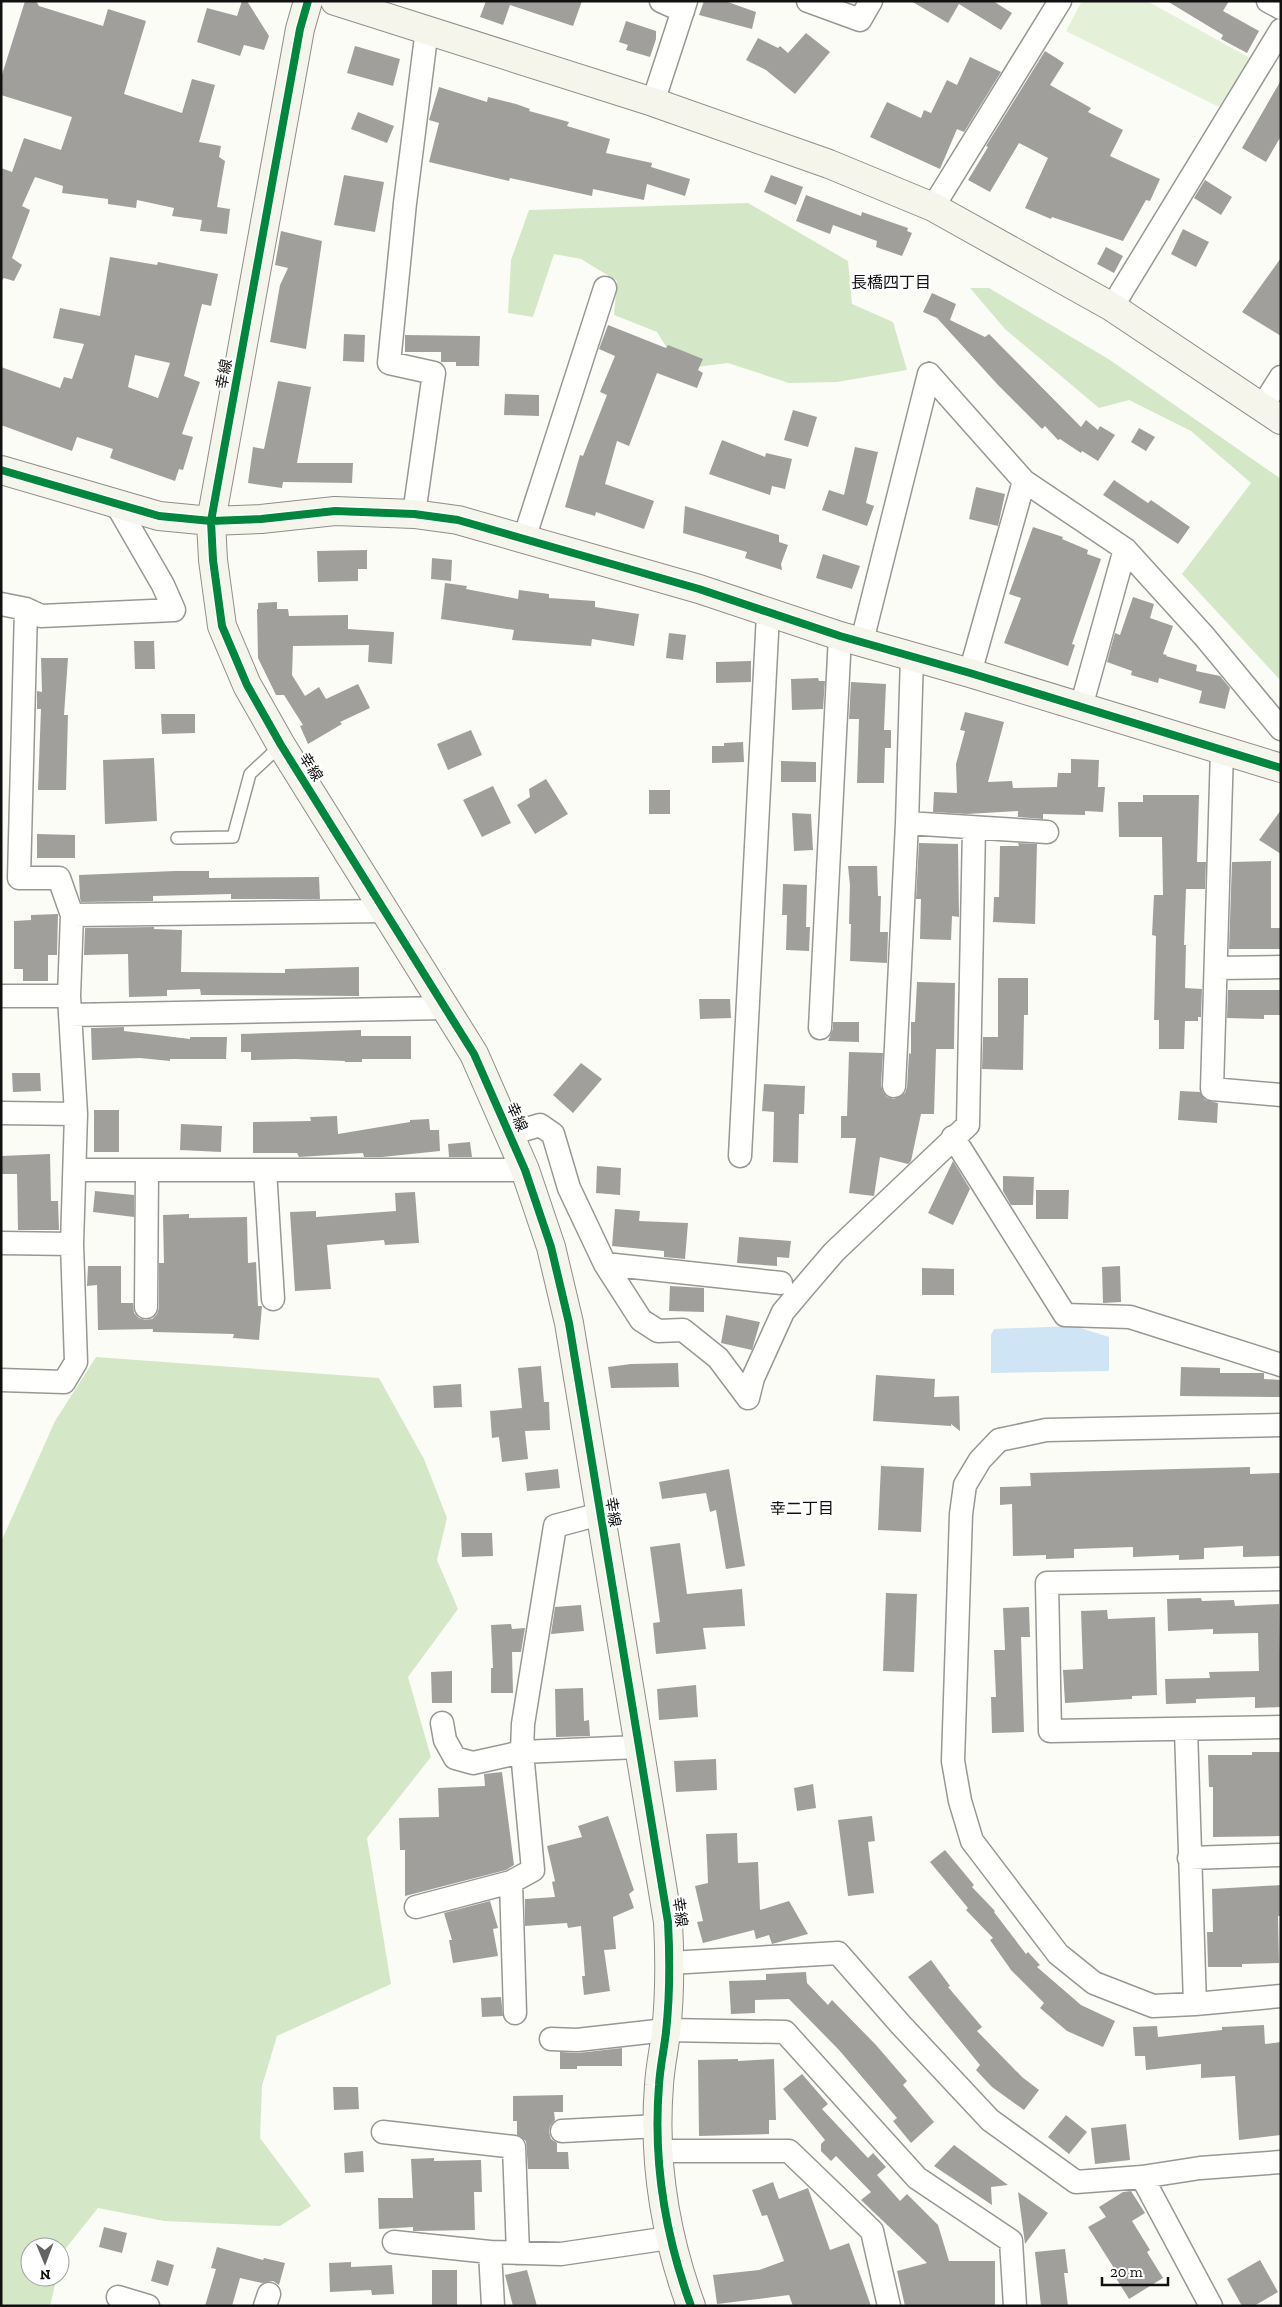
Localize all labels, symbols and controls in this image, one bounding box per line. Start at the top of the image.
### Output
district label: 長橋四丁目 [851,273,931,292]
street label: 幸線 [213,358,235,390]
street label: 幸線 [295,750,327,784]
street label: 幸線 [503,1100,531,1134]
street label: 幸線 [602,1496,624,1528]
district label: 幸二丁目 [770,1499,834,1518]
street label: 幸線 [669,1896,691,1928]
north arrow [20,2237,70,2287]
scale bar [1102,2254,1168,2286]
text: 20 m [1110,2263,1143,2281]
text: N [39,2266,51,2283]

